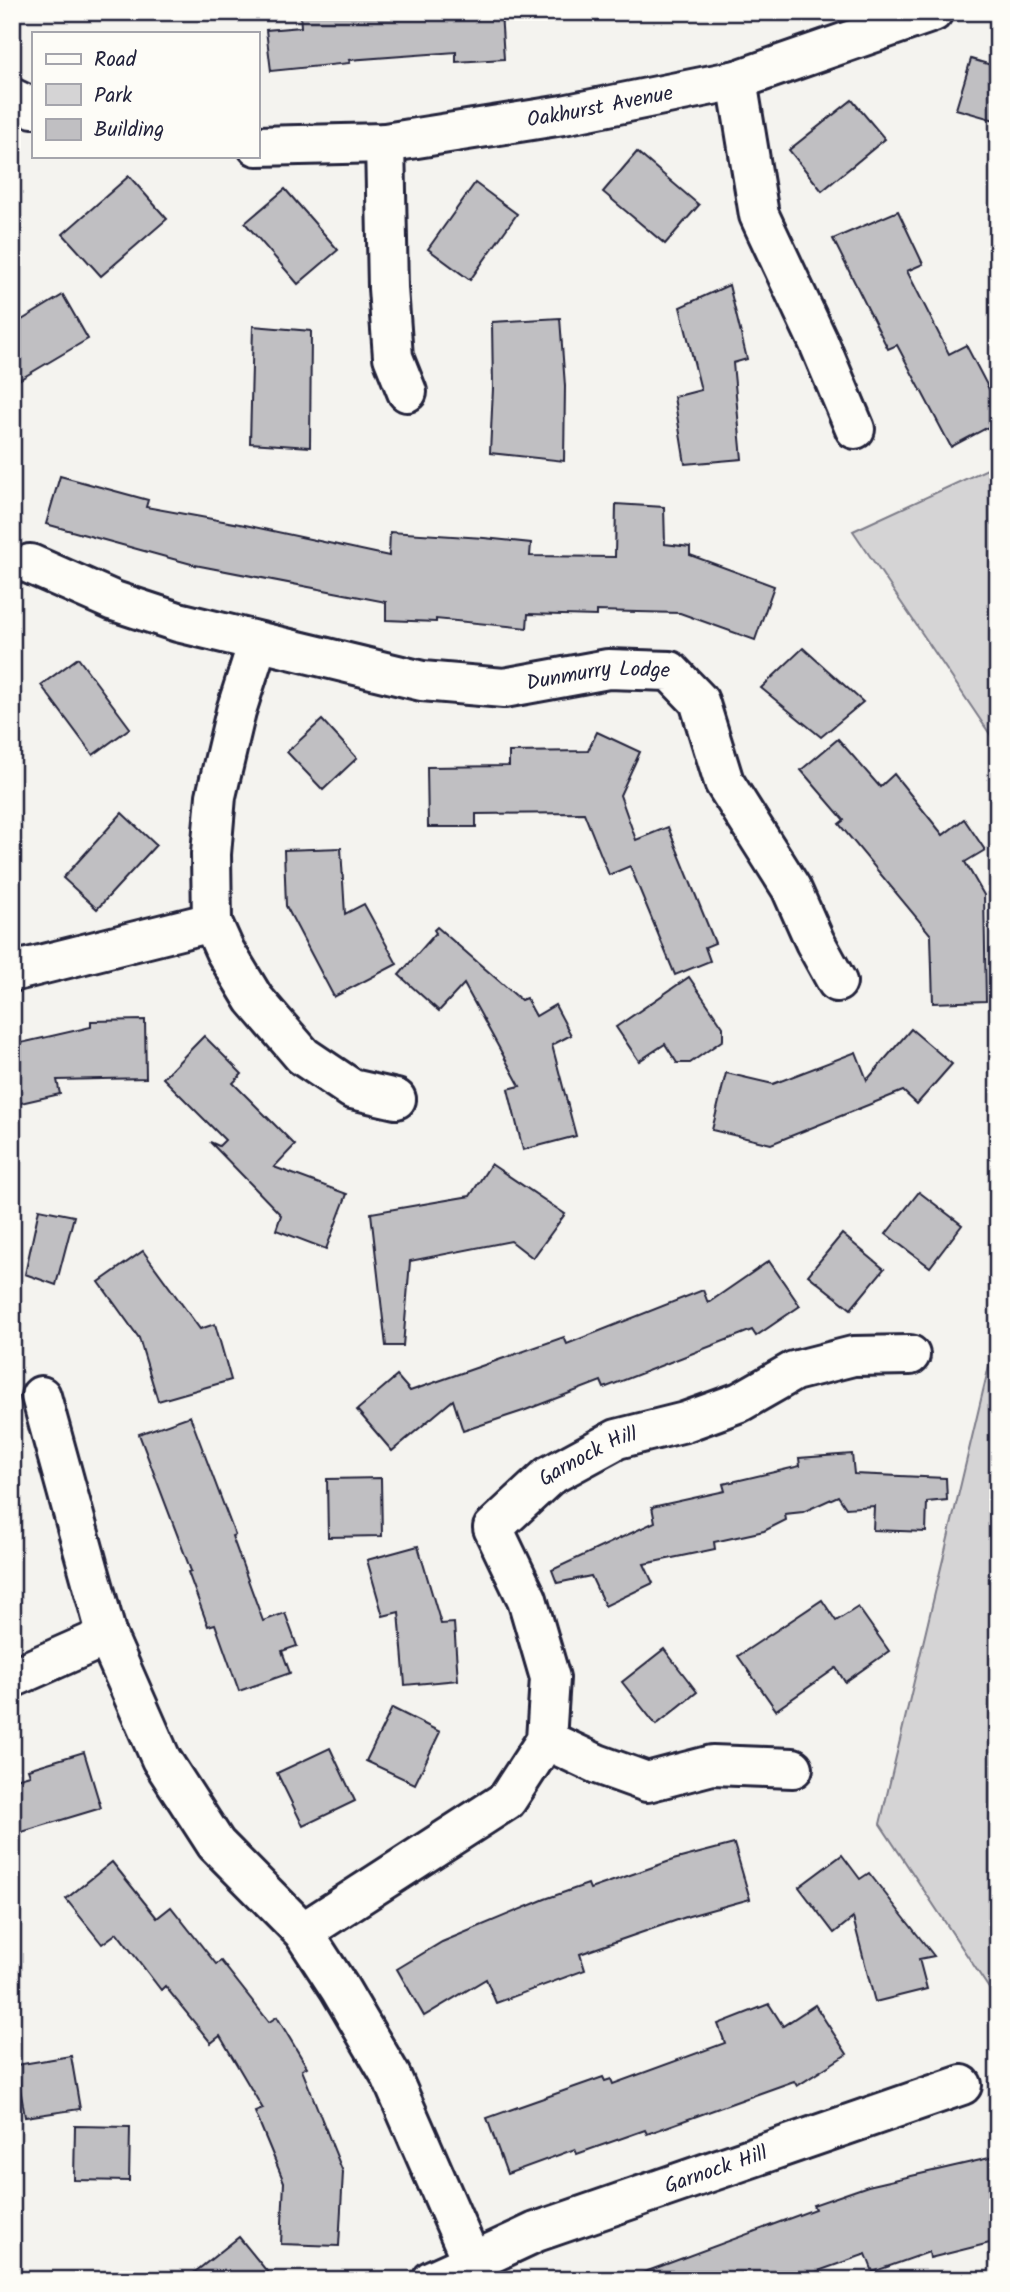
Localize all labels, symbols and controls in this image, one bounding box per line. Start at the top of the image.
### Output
legend [32,32,259,158]
text: Road [94,44,137,77]
street label: Oakhurst Avenue [524,77,677,137]
text: Park [94,80,132,113]
text: Building [94,114,164,147]
street label: Dunmurry Lodge [524,652,671,700]
street label: Garnock Hill [531,1418,641,1495]
street label: Garnock Hill [660,2137,772,2203]

